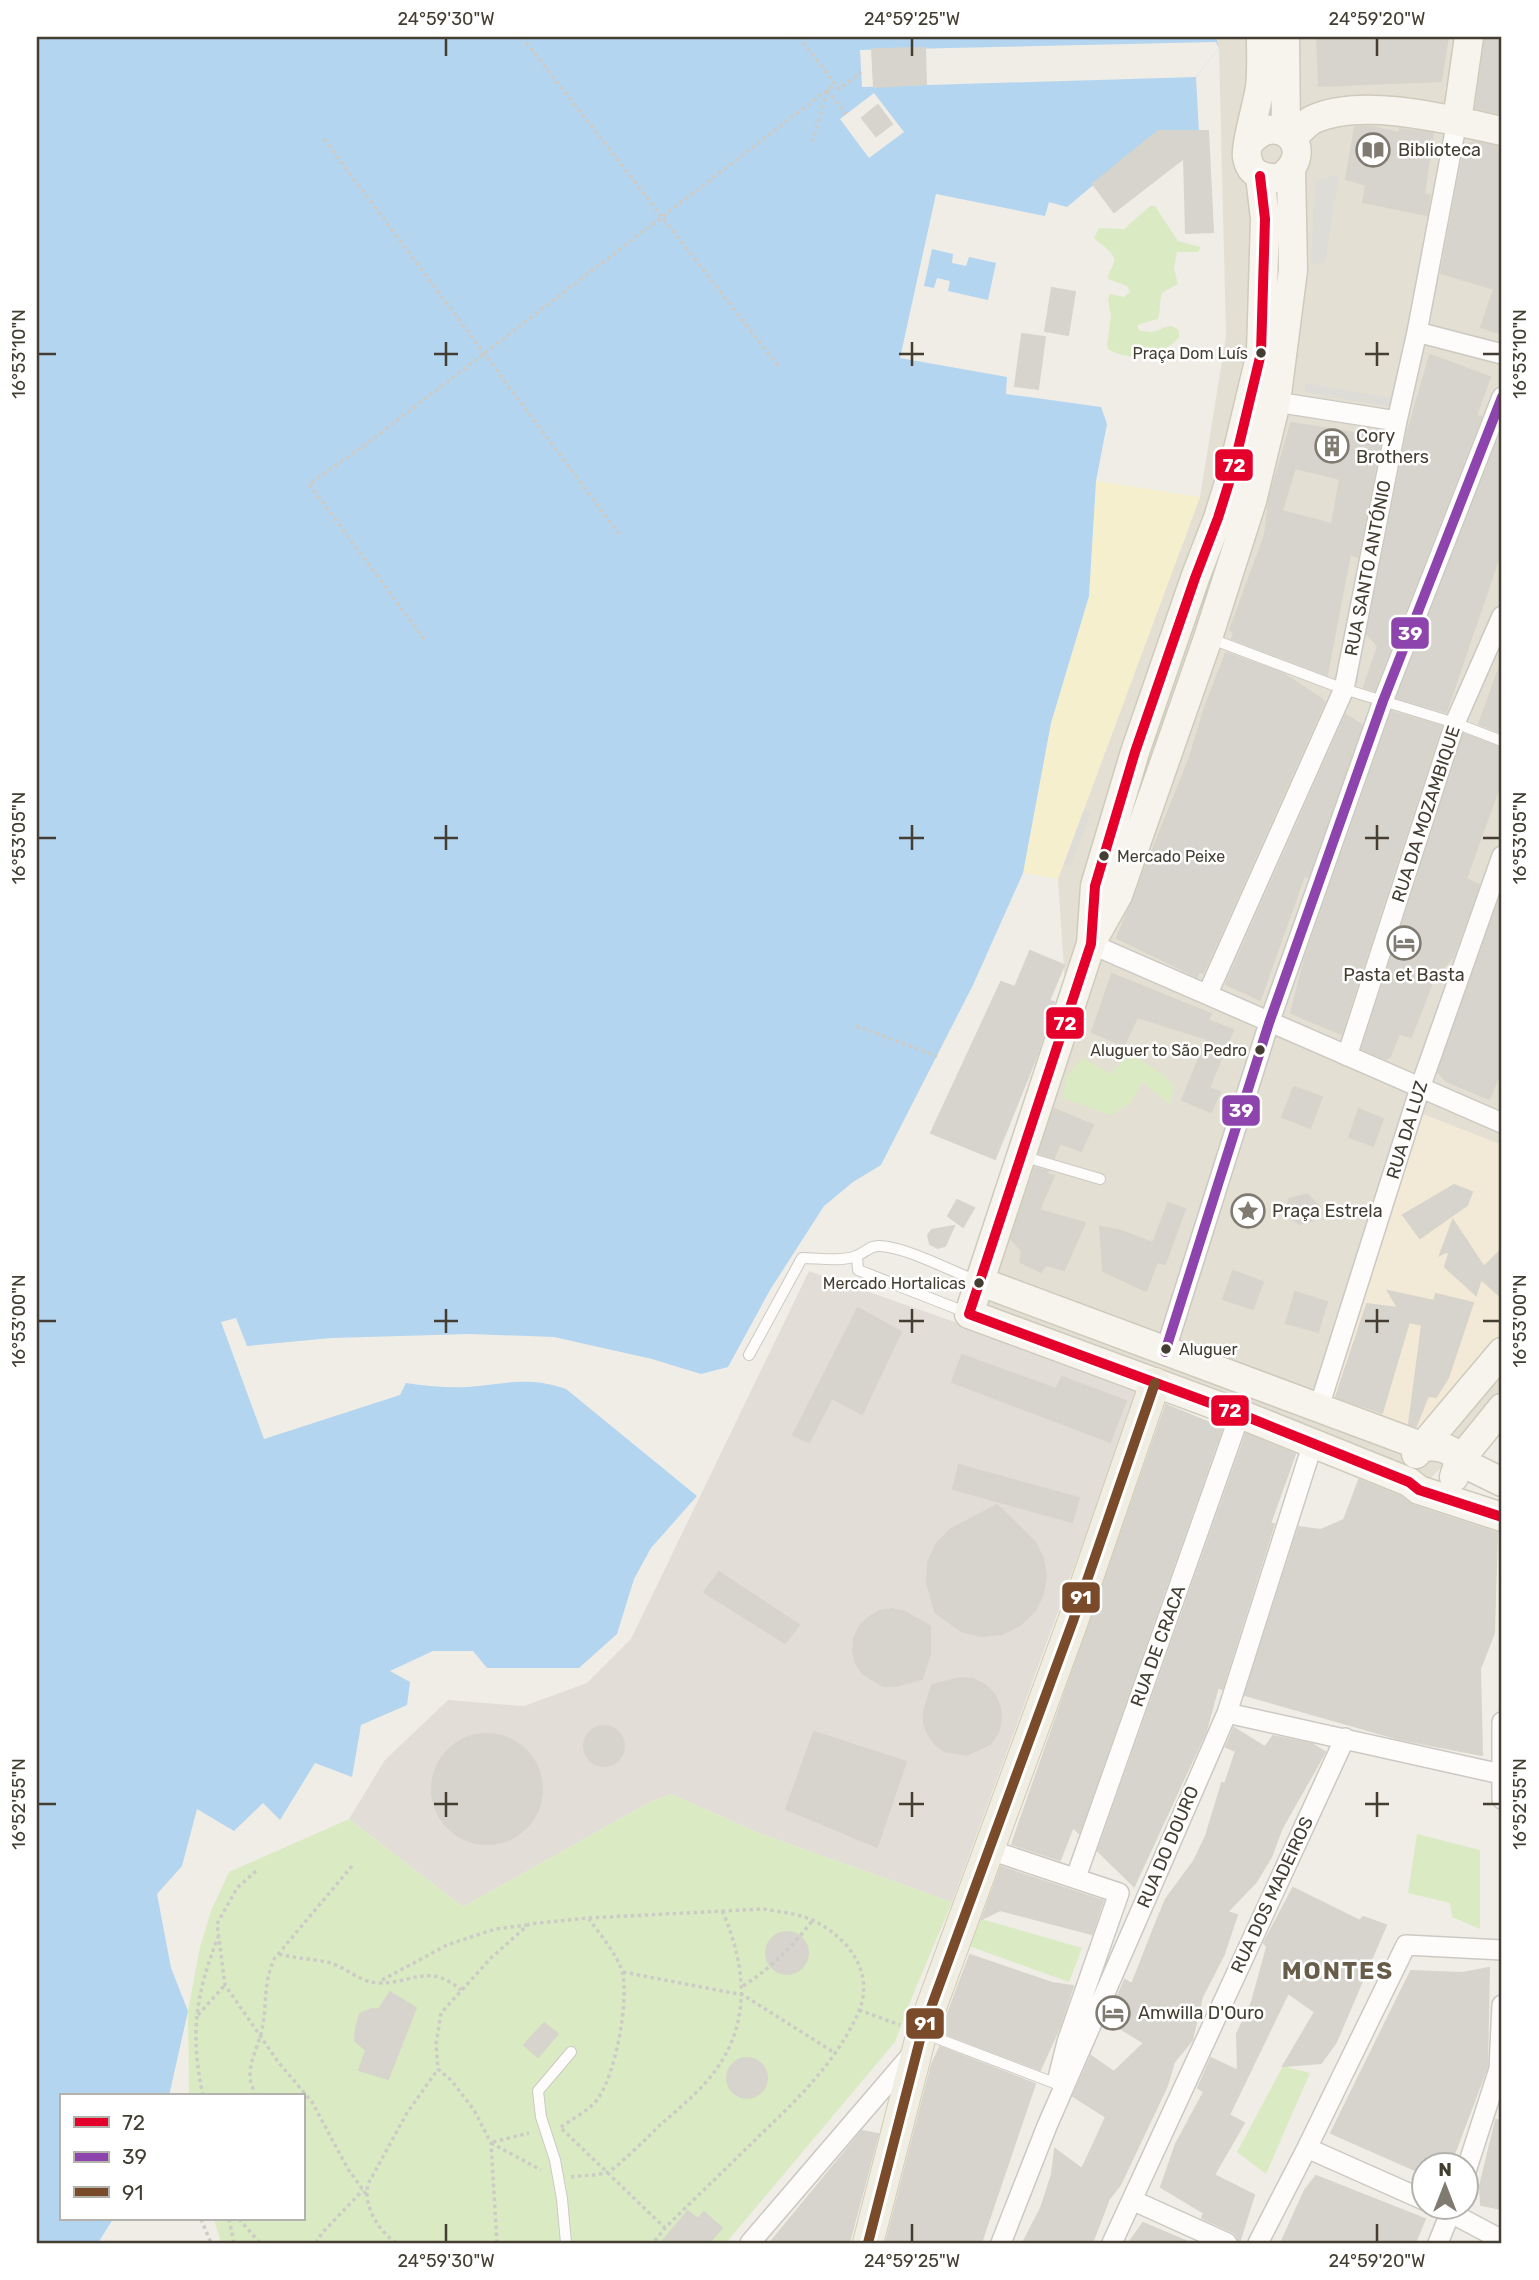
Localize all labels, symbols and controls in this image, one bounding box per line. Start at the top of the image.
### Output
text: 24°59'30"W [397,8,495,30]
text: 24°59'25"W [864,8,960,30]
text: 24°59'20"W [1329,8,1426,30]
library icon: Biblioteca [1354,131,1392,169]
place label: Biblioteca [1398,139,1481,161]
text: 16°53'10"N [8,309,30,399]
text: 16°53'10"N [1509,309,1531,399]
place label: Praça Dom Luís [1133,344,1248,363]
marker: Praça Dom Luís [1254,346,1268,360]
place label: Cory Brothers [1356,425,1429,468]
building icon: Cory Brothers [1313,427,1351,465]
line badge: 72 [1214,448,1254,482]
text: 72 [1222,454,1246,477]
street label: RUA SANTO ANTÓNIO [1340,478,1396,658]
line badge: 39 [1390,616,1430,650]
text: 39 [1398,622,1422,645]
street label: RUA DA MOZAMBIQUE [1387,723,1465,905]
text: 16°53'05"N [8,792,30,884]
text: 16°53'05"N [1509,792,1531,884]
place label: Mercado Peixe [1117,847,1225,866]
marker: Mercado Peixe [1097,849,1111,863]
hotel icon: Pasta et Basta [1385,924,1423,962]
place label: Pasta et Basta [1343,964,1465,986]
line badge: 72 [1045,1006,1085,1040]
text: 72 [1053,1012,1077,1035]
place label: Aluguer to São Pedro [1090,1041,1247,1060]
marker: Aluguer to São Pedro [1253,1043,1267,1057]
street label: RUA DA LUZ [1382,1078,1432,1182]
line badge: 39 [1221,1094,1261,1127]
text: 39 [1229,1099,1253,1122]
place icon: Praça Estrela [1229,1192,1267,1230]
place label: Praça Estrela [1272,1200,1383,1222]
text: 16°53'00"N [8,1274,30,1368]
place label: Mercado Hortalicas [823,1274,966,1293]
text: 16°53'00"N [1509,1274,1531,1368]
marker: Mercado Hortalicas [972,1276,986,1290]
place label: Aluguer [1179,1340,1237,1359]
marker: Aluguer [1159,1342,1173,1356]
line badge: 72 [1210,1394,1250,1427]
text: 72 [1218,1399,1242,1422]
line badge: 91 [1061,1581,1101,1614]
street label: RUA DE CRACA [1126,1582,1190,1710]
text: 91 [1070,1586,1092,1609]
text: 16°52'55"N [8,1758,30,1850]
text: 16°52'55"N [1509,1758,1531,1850]
street label: RUA DO DOURO [1132,1783,1204,1911]
street label: RUA DOS MADEIROS [1226,1813,1318,1977]
district label: MONTES [1282,1957,1394,1985]
hotel icon: Amwilla D'Ouro [1094,1994,1132,2032]
place label: Amwilla D'Ouro [1138,2002,1264,2024]
line badge: 91 [905,2007,945,2040]
text: 91 [914,2012,936,2035]
legend [60,2094,304,2220]
text: 72 [122,2110,145,2135]
text: 39 [122,2144,147,2169]
north arrow [1410,2150,1480,2220]
text: N [1438,2158,1452,2181]
text: 91 [122,2180,143,2205]
text: 24°59'30"W [397,2250,495,2272]
text: 24°59'25"W [864,2250,960,2272]
text: 24°59'20"W [1329,2250,1426,2272]

